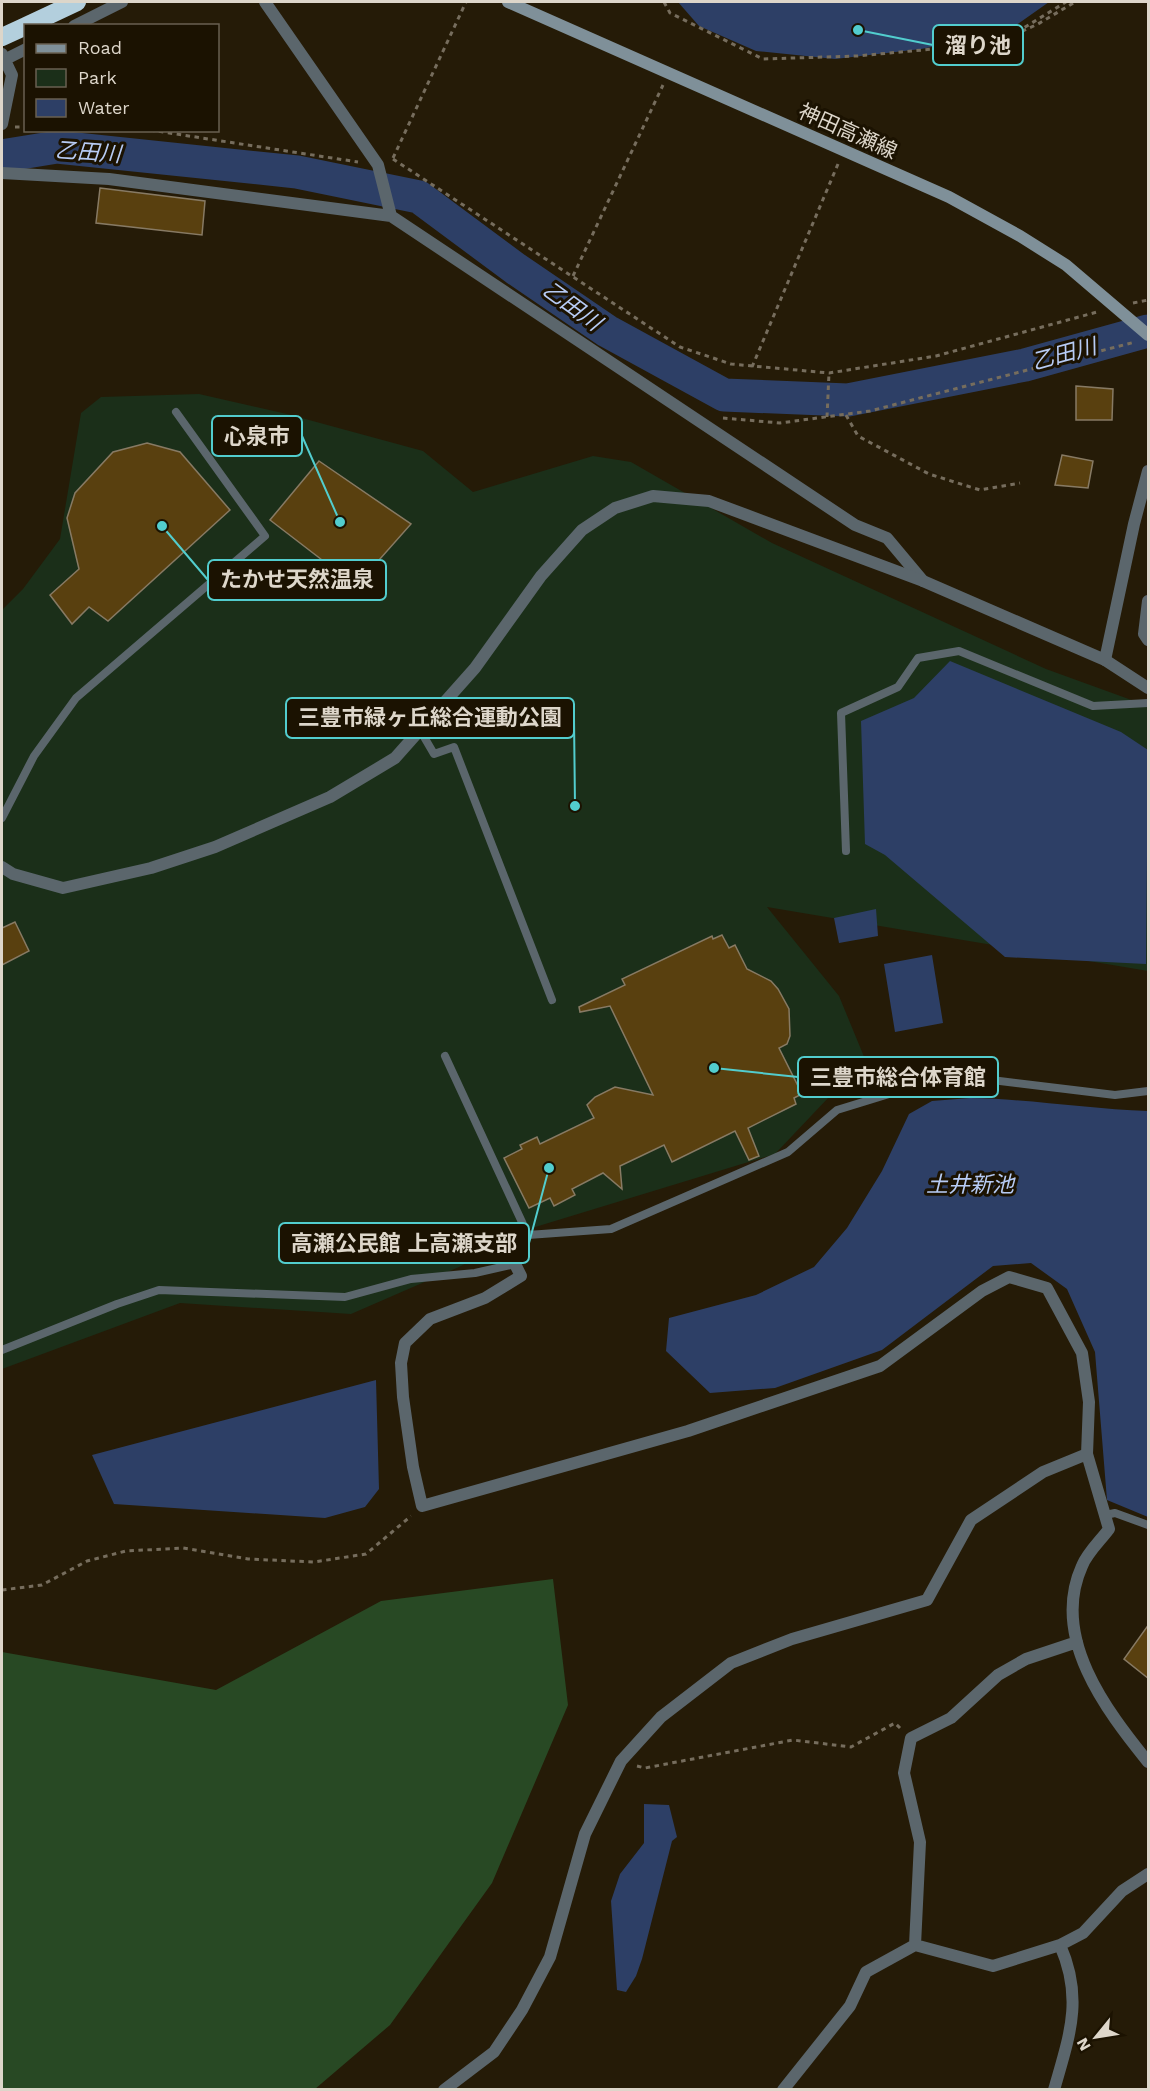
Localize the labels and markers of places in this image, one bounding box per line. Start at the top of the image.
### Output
callout: 溜り池 [933,25,1023,65]
callout: 心泉市 [212,416,302,456]
callout: たかせ天然温泉 [208,560,386,600]
callout: 三豊市緑ヶ丘総合運動公園 [286,698,574,738]
callout: 三豊市総合体育館 [798,1057,998,1097]
callout: 高瀬公民館 上高瀬支部 [279,1223,529,1263]

